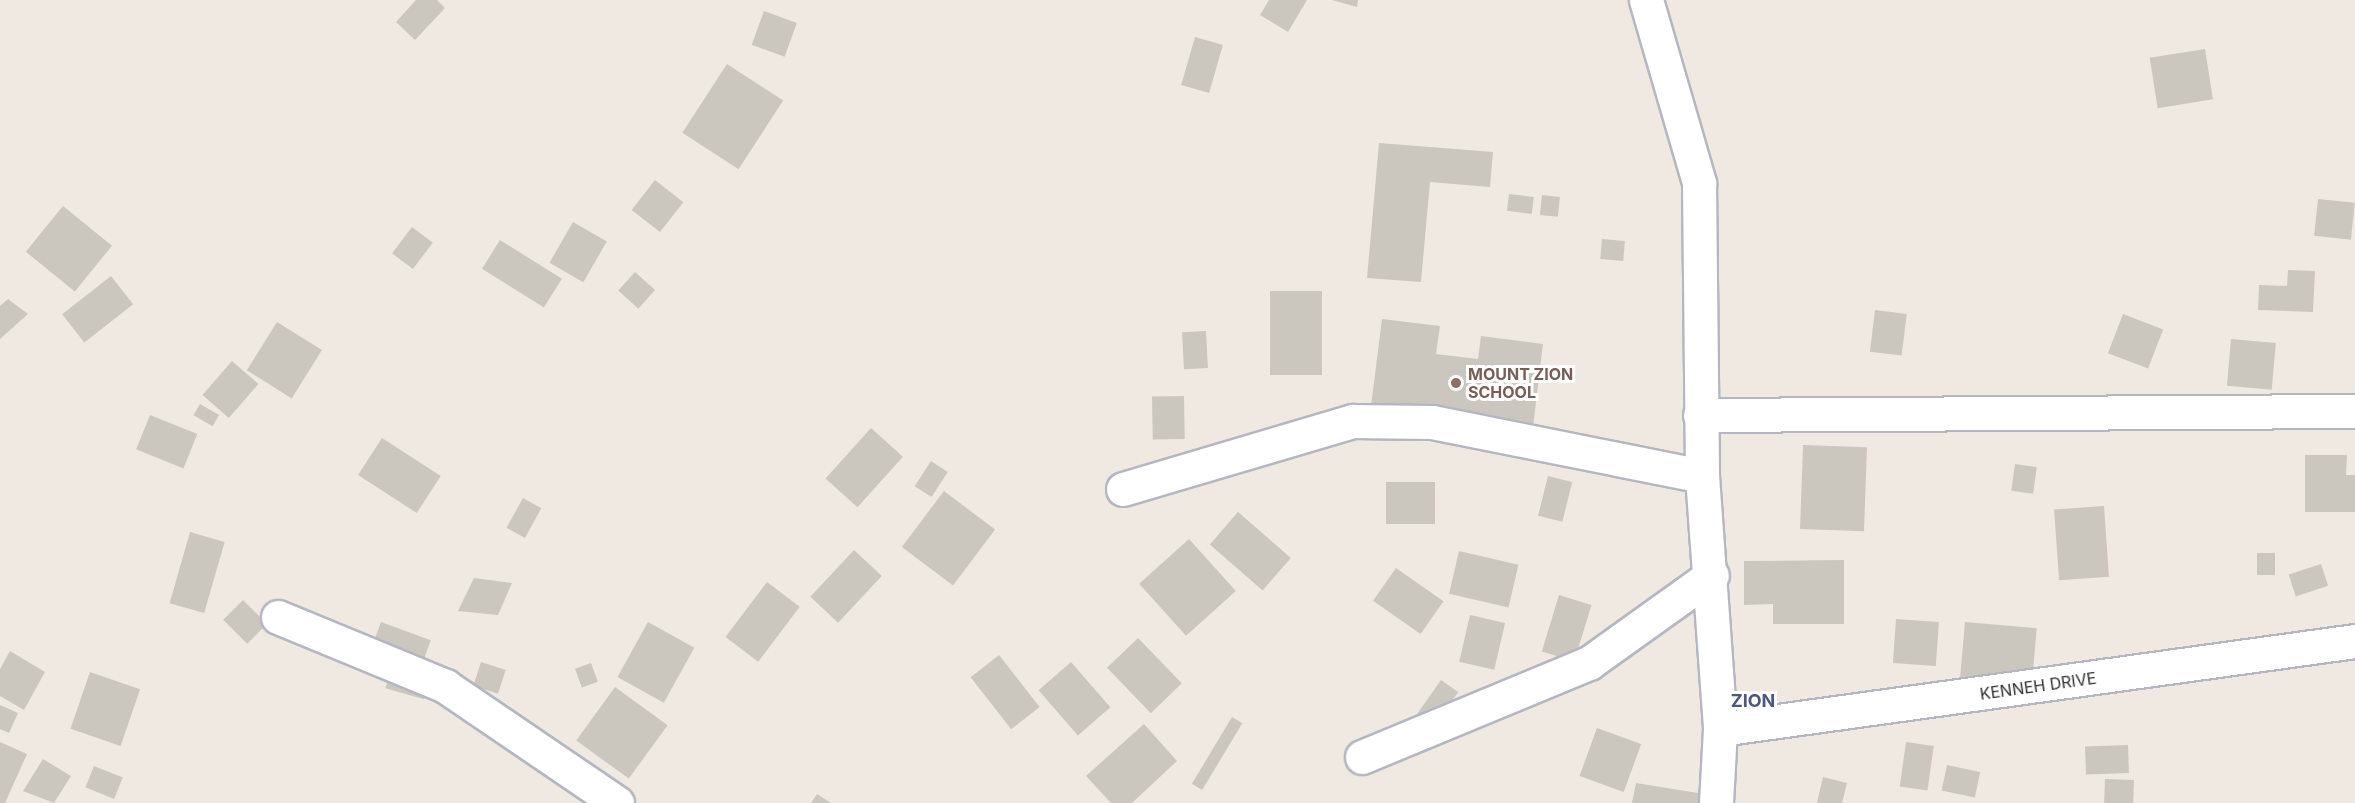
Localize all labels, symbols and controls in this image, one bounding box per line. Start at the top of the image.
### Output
place label: MOUNT ZION SCHOOL [1468,364,1573,402]
marker: MOUNT ZION SCHOOL [1449,376,1463,390]
street label: KENNEH DRIVE [1979,668,2097,704]
district label: ZION [1731,690,1775,712]

